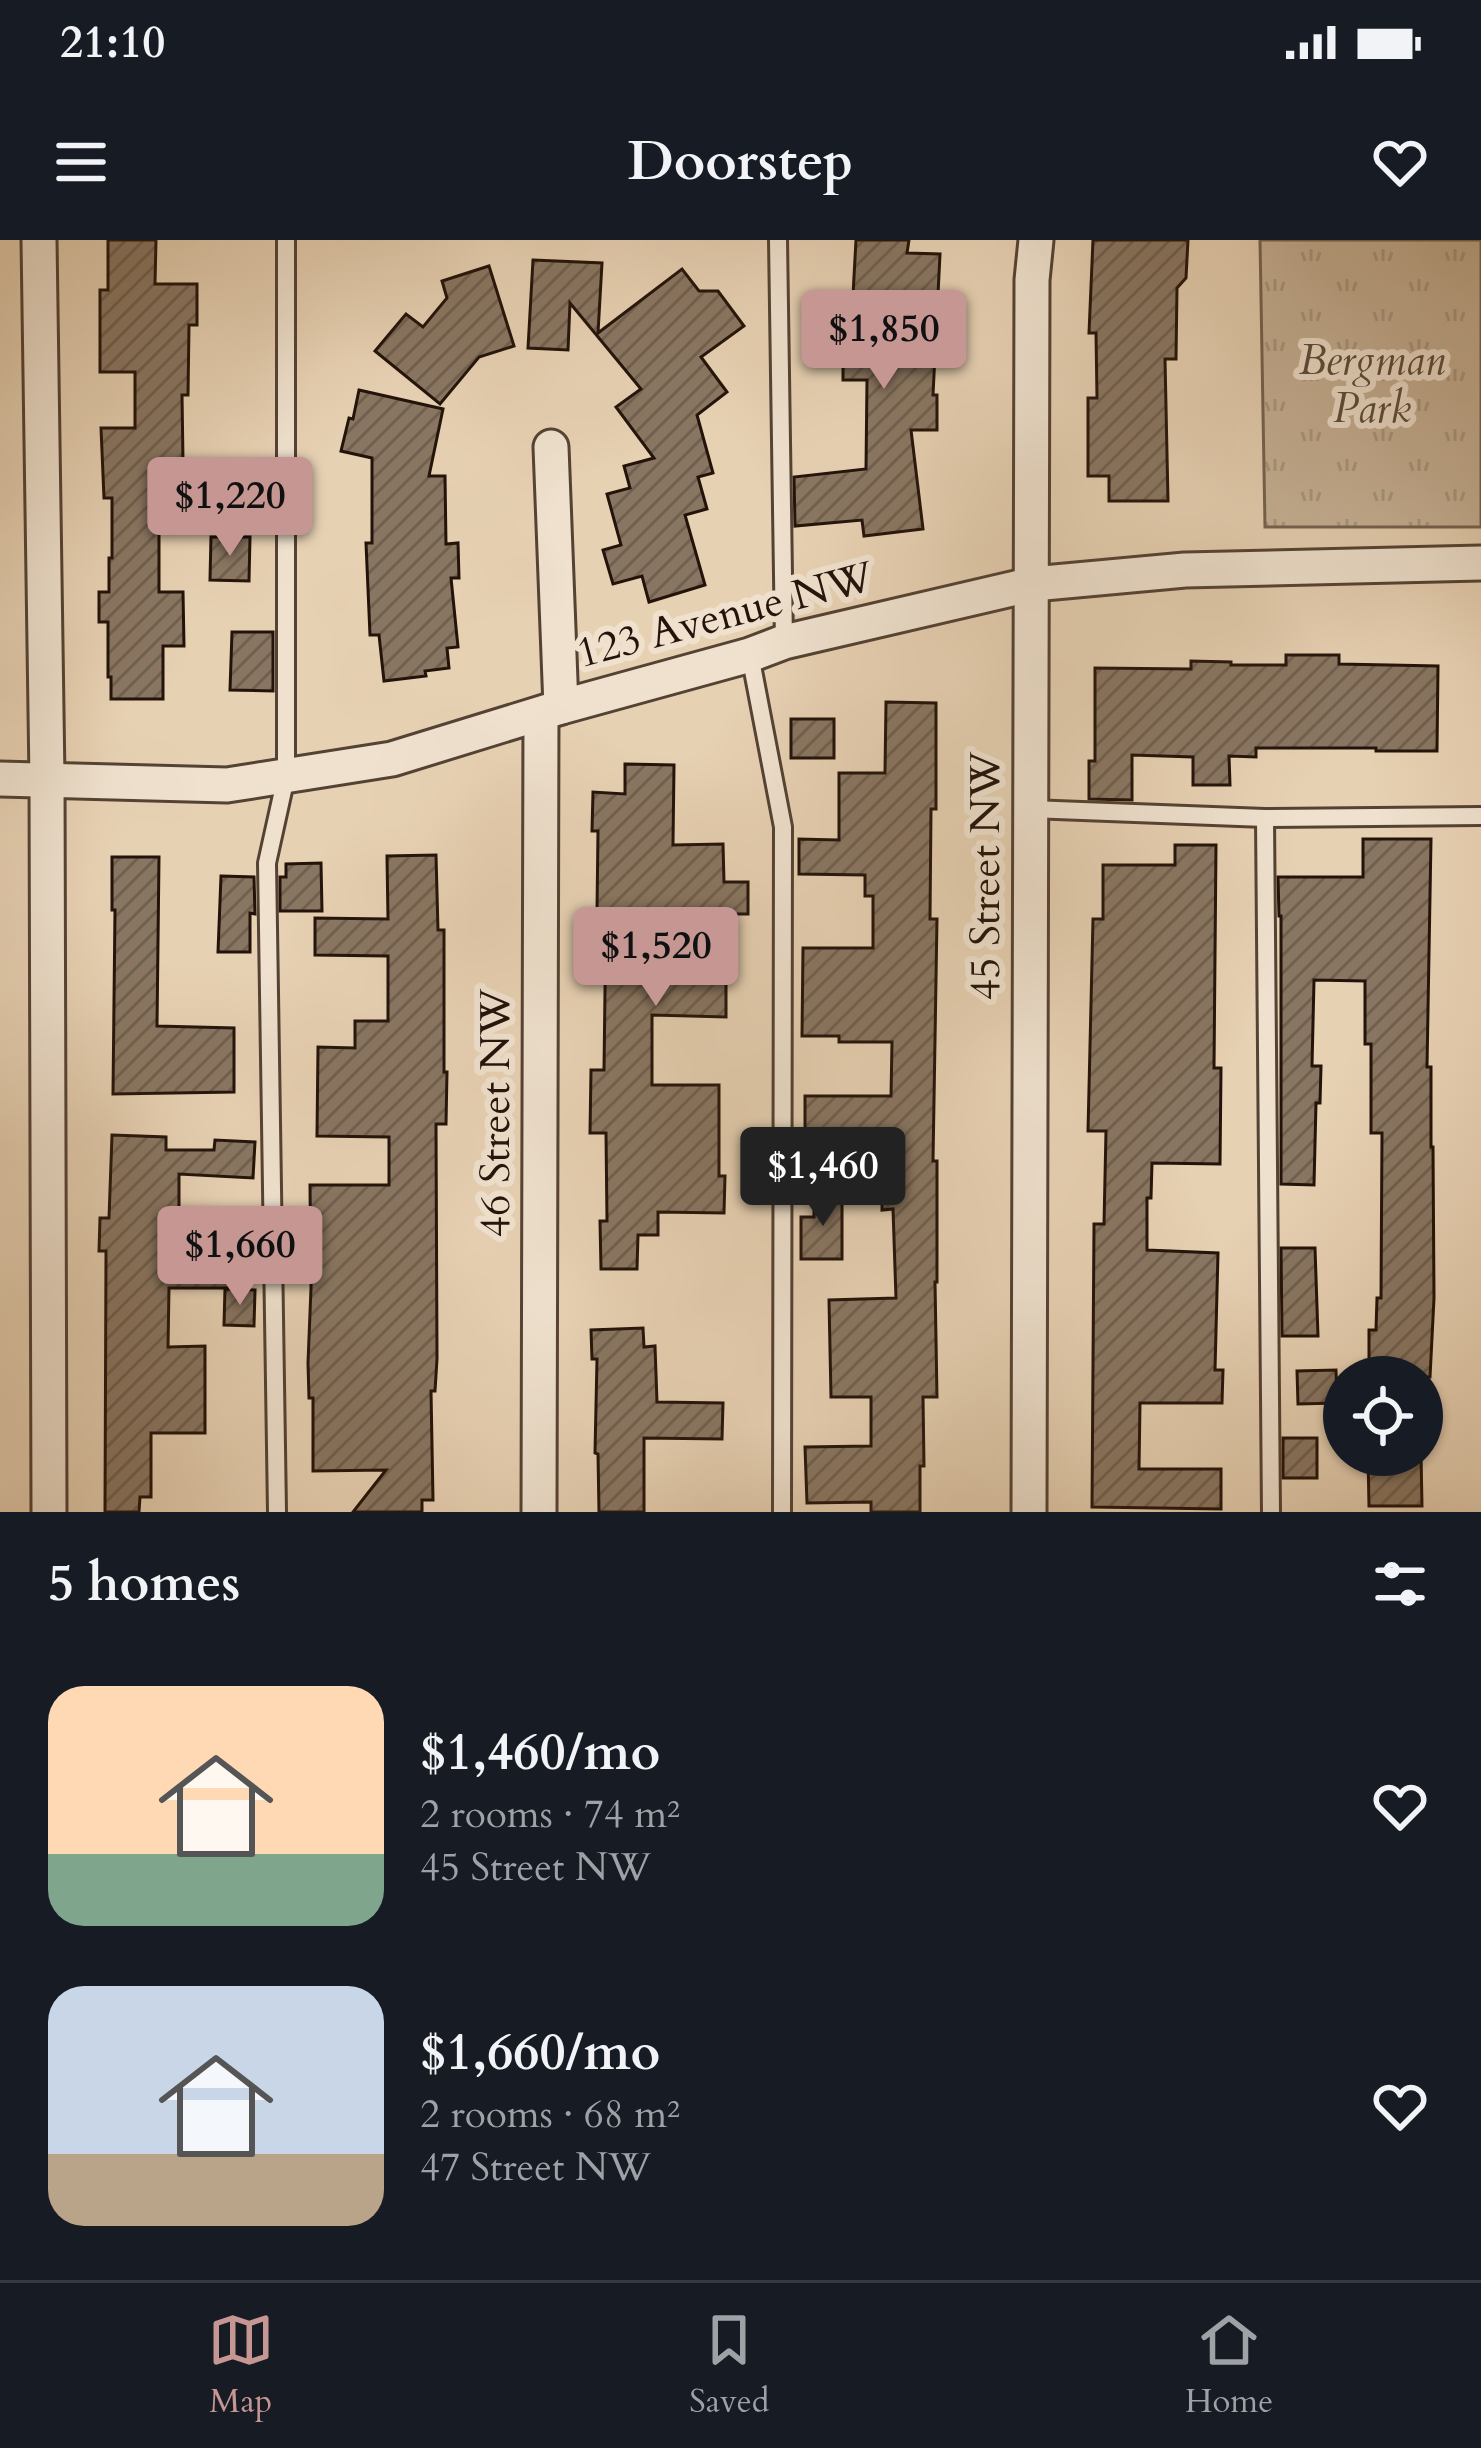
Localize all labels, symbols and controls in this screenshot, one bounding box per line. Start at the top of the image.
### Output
text: 21:10 [60,12,165,73]
text: Doorstep [628,126,853,199]
icon: menu [48,129,114,195]
icon: heart [1367,129,1433,195]
pin: $1,850 [786,290,982,392]
text: $1,850 [828,302,940,355]
park label: Bergman Park [1299,332,1446,437]
pin: $1,220 [132,457,328,559]
text: $1,220 [174,469,286,522]
street label: 123 Avenue NW [570,548,881,682]
street label: 45 Street NW [957,751,1014,1000]
pin: $1,520 [558,907,754,1009]
text: $1,520 [600,919,712,972]
street label: 46 Street NW [467,988,524,1237]
pin: $1,460 [725,1127,921,1229]
text: $1,460 [767,1139,879,1192]
pin: $1,660 [142,1206,338,1308]
text: $1,660 [184,1218,296,1271]
map controls [1323,1356,1443,1476]
button: locate [1323,1356,1443,1476]
text: 5 homes [48,1549,240,1619]
icon: filters [1367,1551,1433,1617]
text: $1,460/mo [420,1718,660,1788]
icon: home [144,1734,288,1878]
icon: heart [1367,1773,1433,1839]
text: 2 rooms · 74 m² [420,1788,680,1841]
text: 45 Street NW [420,1841,651,1894]
text: $1,660/mo [420,2018,660,2088]
icon: home [144,2034,288,2178]
icon: heart [1367,2073,1433,2139]
text: 2 rooms · 68 m² [420,2088,680,2141]
text: 47 Street NW [420,2141,651,2194]
tab: Map [208,2307,274,2424]
tab: Saved [689,2307,769,2424]
tab: Home [1185,2307,1273,2424]

